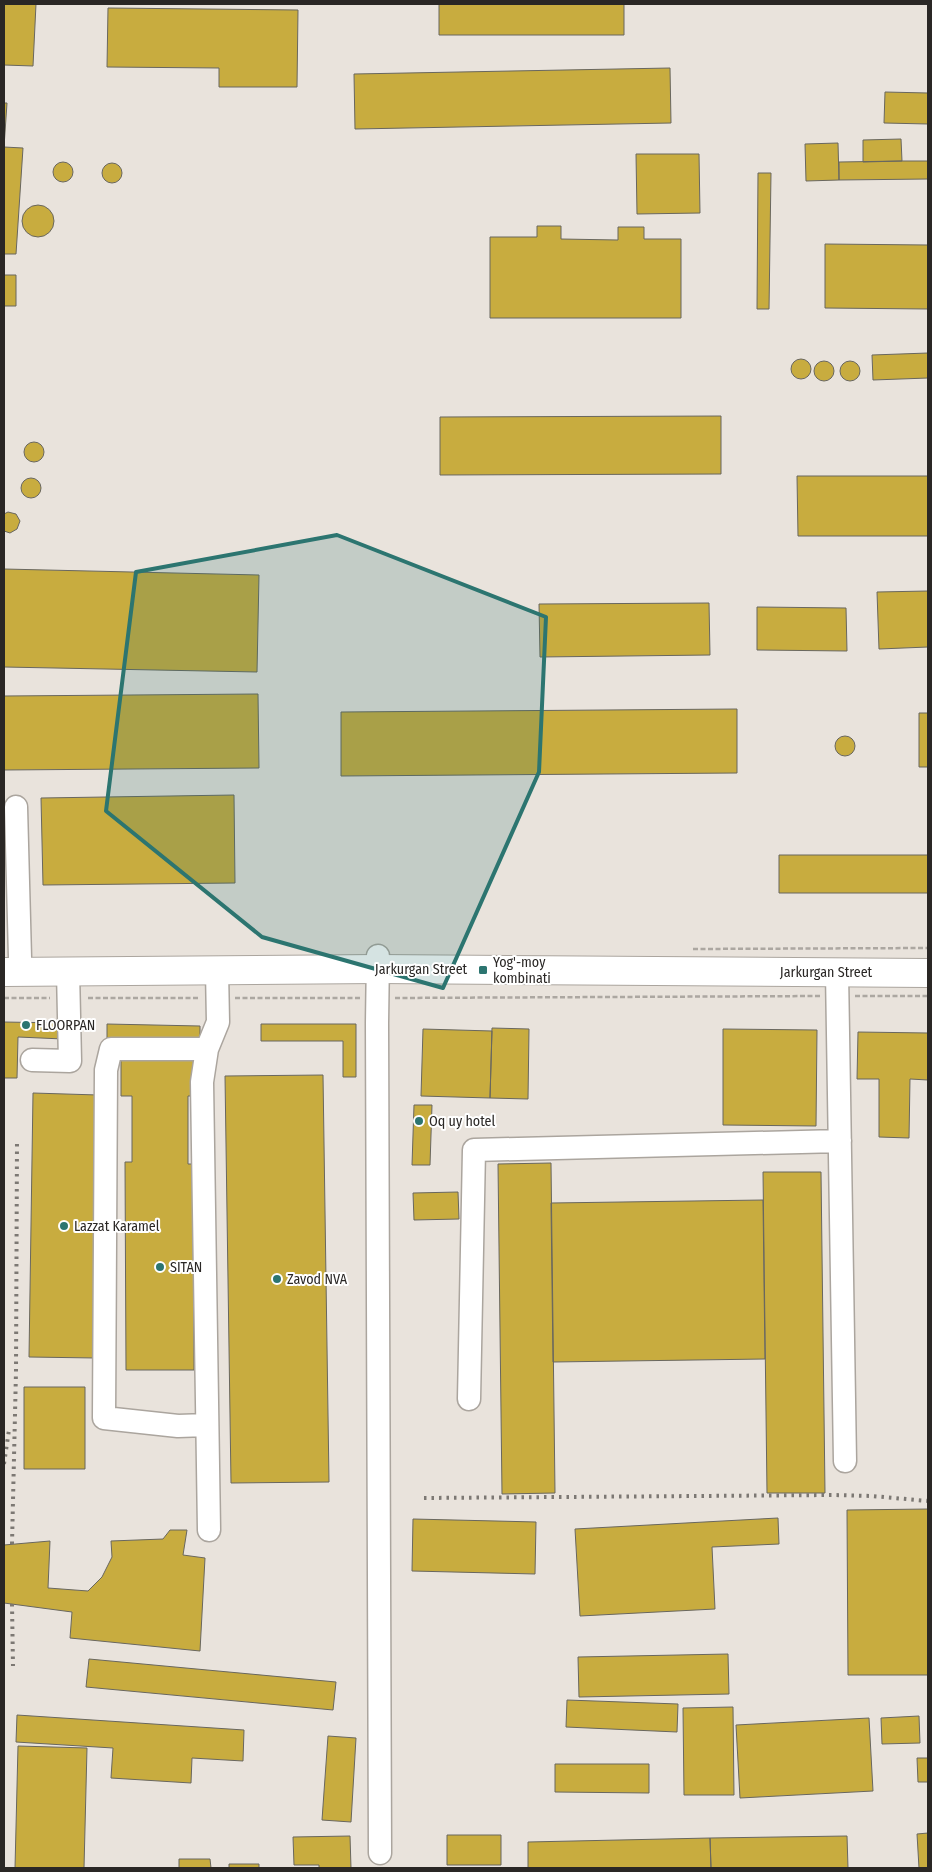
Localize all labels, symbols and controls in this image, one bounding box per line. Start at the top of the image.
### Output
place label: Yog'-moy kombinati [493,954,551,987]
street label: Jarkurgan Street [375,961,468,978]
marker: Yog'-moy kombinati [477,964,489,976]
street label: Jarkurgan Street [780,964,873,981]
place label: FLOORPAN [36,1017,95,1034]
marker: FLOORPAN [20,1019,32,1031]
place label: Oq uy hotel [429,1113,495,1130]
marker: Oq uy hotel [413,1115,425,1127]
place label: Lazzat Karamel [74,1218,160,1235]
marker: Lazzat Karamel [58,1220,70,1232]
place label: SITAN [170,1259,202,1276]
marker: SITAN [154,1261,166,1273]
place label: Zavod NVA [287,1271,348,1288]
marker: Zavod NVA [271,1273,283,1285]

